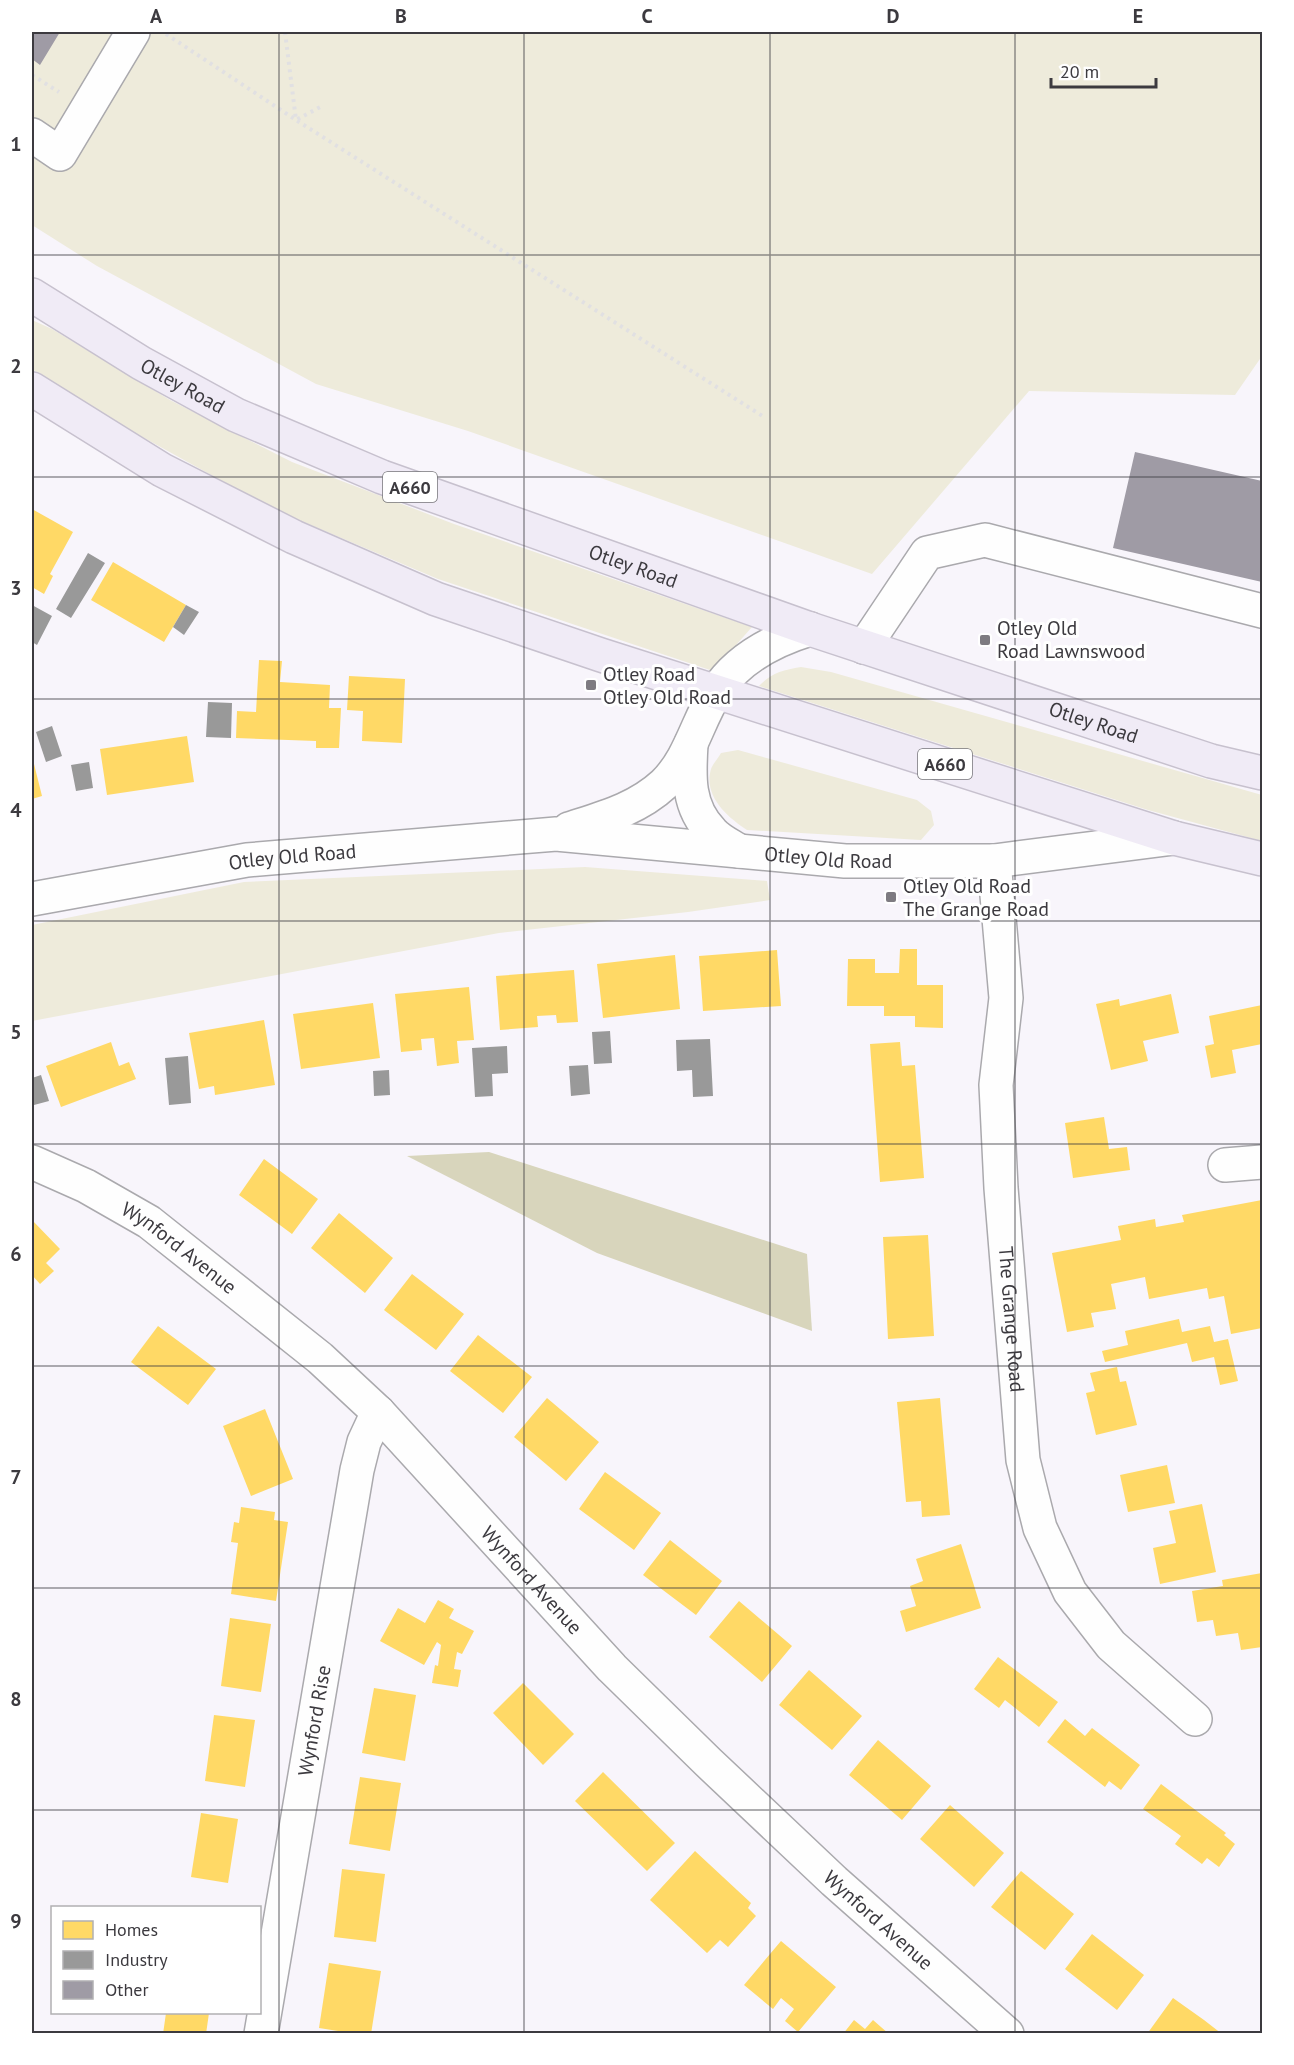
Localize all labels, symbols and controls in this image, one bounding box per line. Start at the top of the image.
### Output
text: A [150,3,163,29]
text: B [395,3,407,29]
text: C [641,3,653,29]
text: D [887,3,900,29]
text: E [1133,3,1143,29]
scale bar [1051,51,1156,89]
text: 20 m [1060,60,1099,83]
text: 1 [10,131,22,157]
street label: Otley Road [136,352,229,419]
text: 2 [10,353,22,379]
road number: A660 [383,472,437,502]
street label: Otley Road [585,539,681,594]
text: 3 [10,575,22,601]
place label: Otley Old Road Lawnswood [997,615,1145,664]
marker: Otley Old Road Lawnswood [978,633,992,647]
place label: Otley Road Otley Old Road [603,661,731,710]
marker: Otley Road Otley Old Road [584,678,598,692]
street label: Otley Road [1046,696,1141,749]
road number: A660 [918,749,972,779]
text: 4 [10,797,22,823]
street label: Otley Old Road [226,838,357,876]
street label: Otley Old Road [763,841,892,874]
place label: Otley Old Road The Grange Road [903,873,1049,922]
marker: Otley Old Road The Grange Road [884,890,898,904]
text: 5 [10,1019,22,1045]
street label: Wynford Avenue [117,1196,242,1300]
text: 6 [10,1241,22,1267]
street label: The Grange Road [993,1245,1030,1393]
text: 7 [10,1464,22,1490]
street label: Wynford Avenue [475,1520,588,1640]
street label: Wynford Rise [292,1663,337,1778]
text: 8 [10,1686,22,1712]
street label: Wynford Avenue [818,1865,939,1976]
legend [51,1906,261,2014]
text: 9 [10,1908,22,1934]
text: Homes [105,1918,158,1941]
text: Industry [105,1948,168,1971]
text: Other [105,1978,149,2001]

